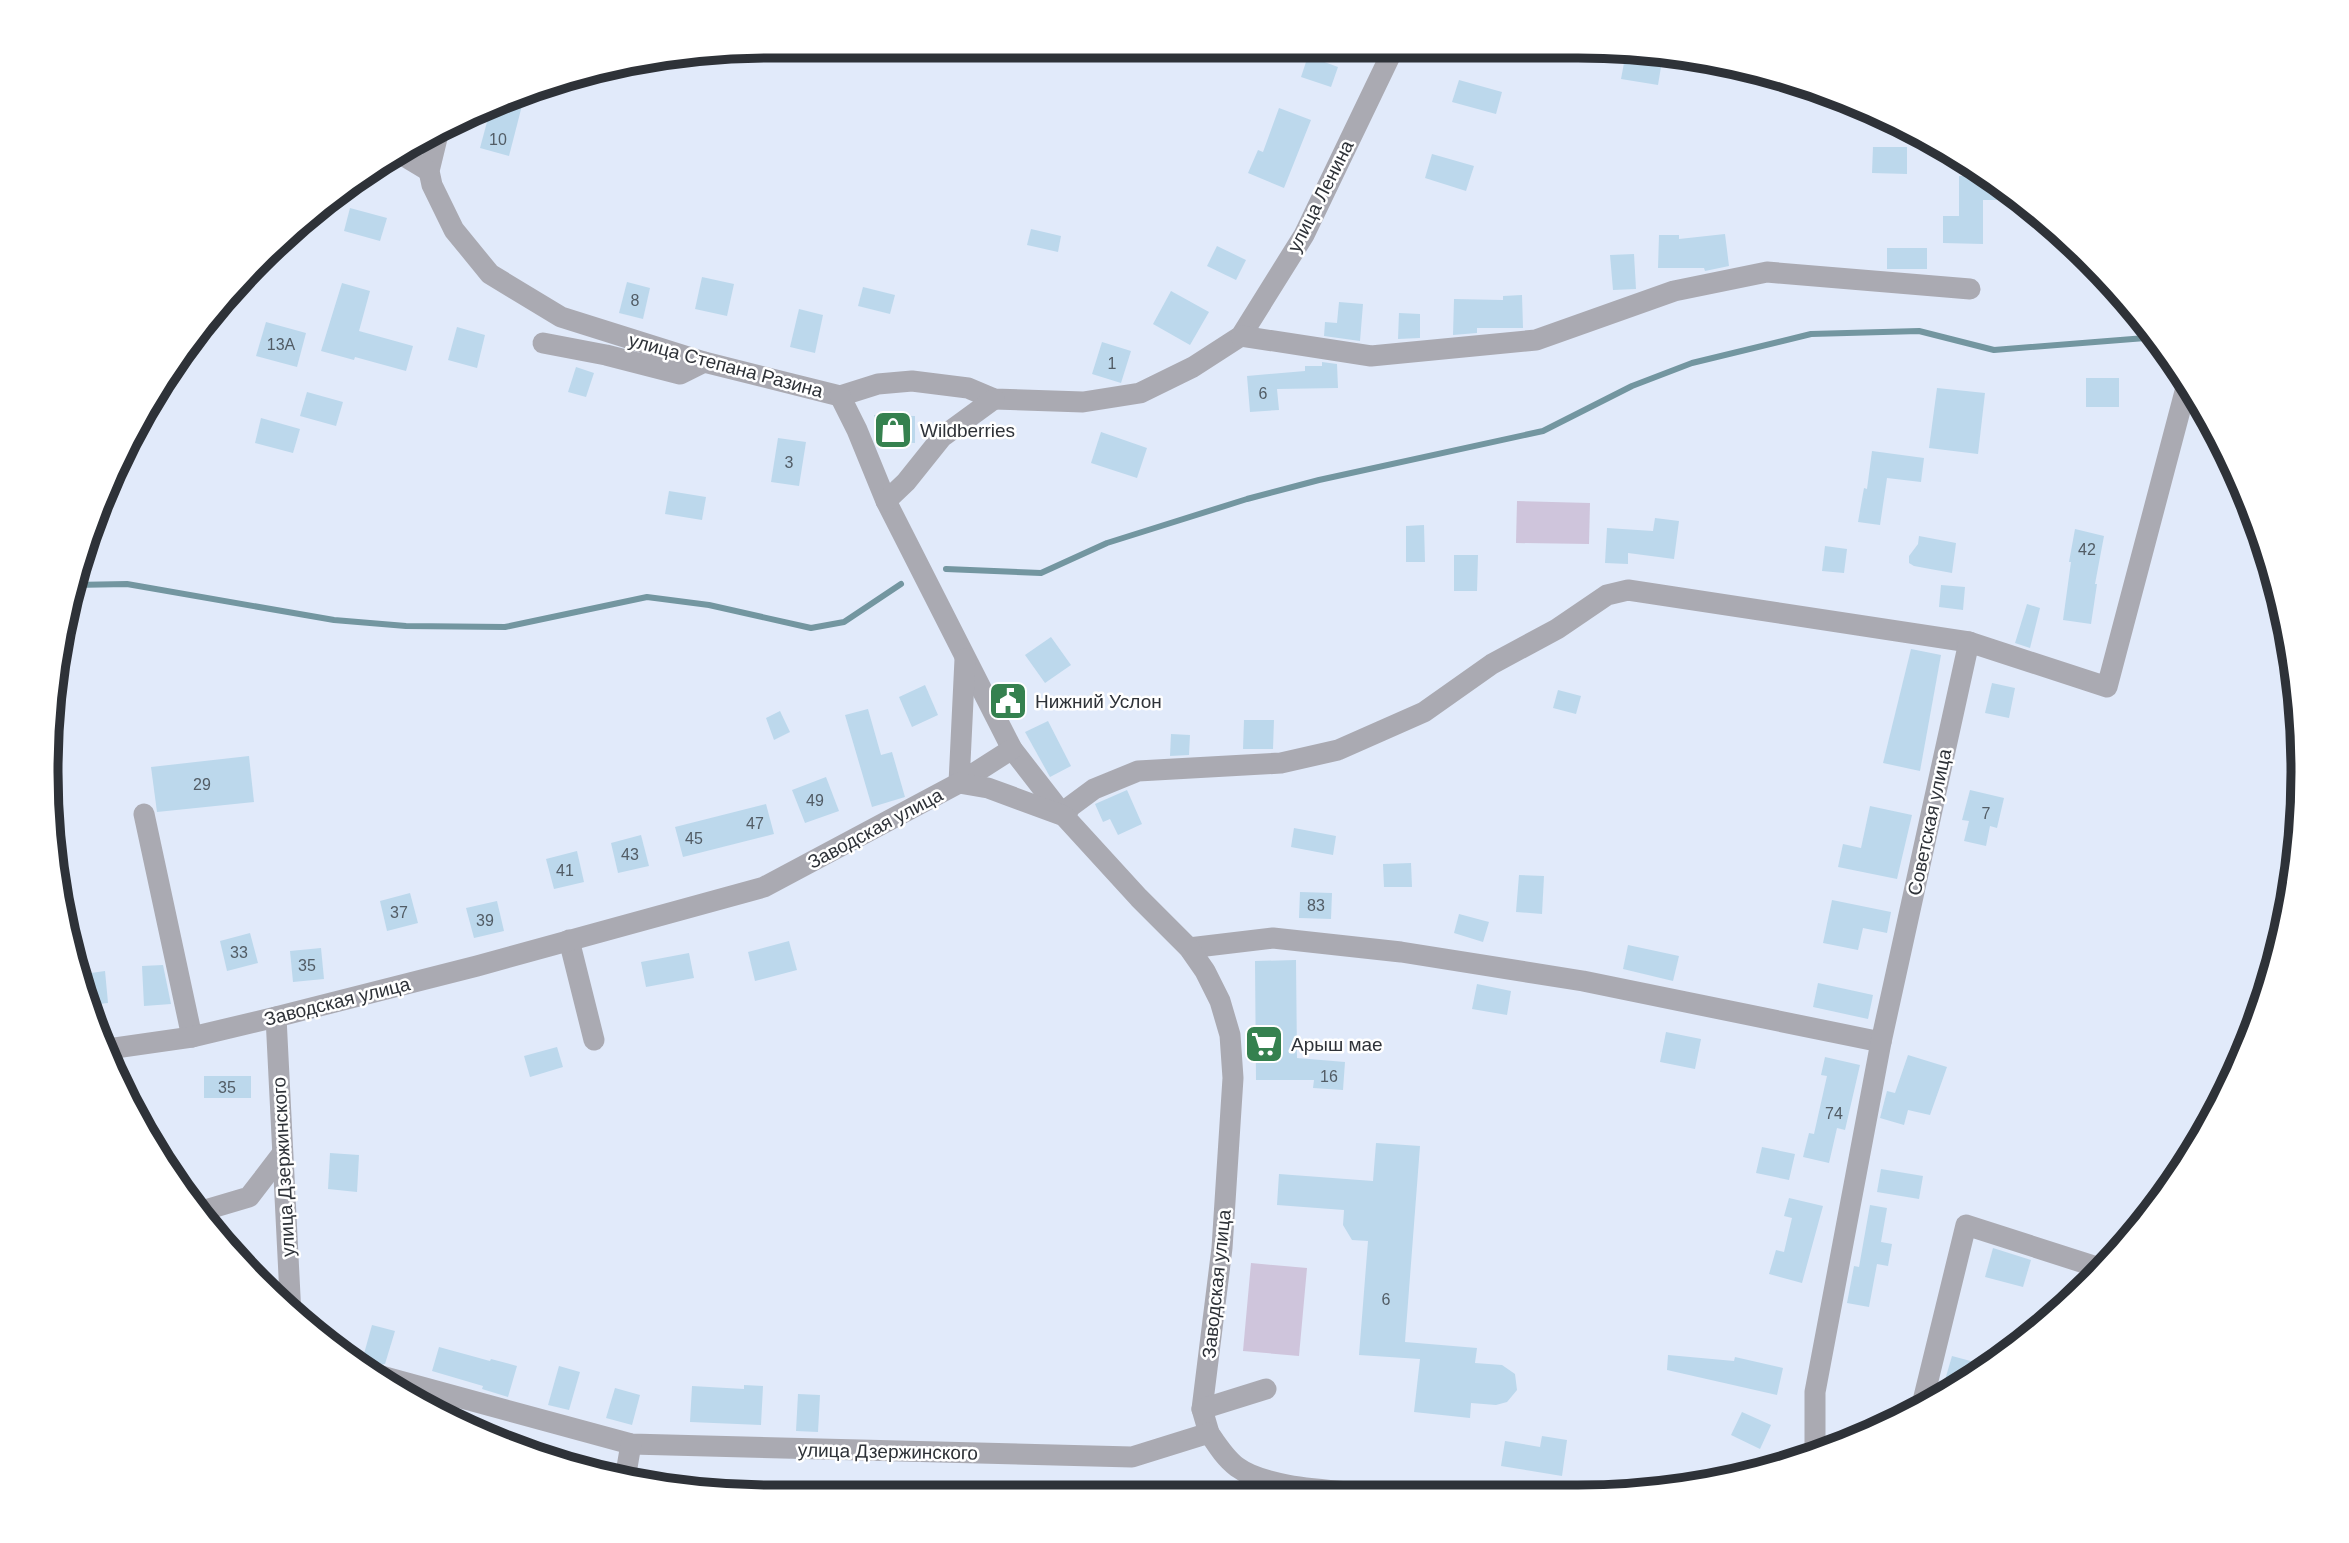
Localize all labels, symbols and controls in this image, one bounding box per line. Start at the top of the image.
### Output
house number: 10 [489,131,507,148]
street label: улица Ленина [1283,136,1358,256]
house number: 8 [631,292,640,309]
street label: улица Степана Разина [626,329,826,402]
house number: 13А [267,336,296,353]
house number: 1 [1108,355,1117,372]
house number: 6 [1259,385,1268,402]
shop icon: Wildberries [872,409,914,451]
place label: Wildberries [920,420,1015,441]
house number: 3 [785,454,794,471]
house number: 42 [2078,541,2096,558]
public building icon: Нижний Услон [987,680,1029,722]
place label: Нижний Услон [1035,691,1162,712]
street label: Советская улица [1904,747,1955,897]
house number: 29 [193,776,211,793]
street label: Заводская улица [804,784,947,873]
house number: 49 [806,792,824,809]
house number: 7 [1982,805,1991,822]
house number: 47 [746,815,764,832]
house number: 45 [685,830,703,847]
house number: 43 [621,846,639,863]
house number: 41 [556,862,574,879]
house number: 83 [1307,897,1325,914]
house number: 37 [390,904,408,921]
house number: 39 [476,912,494,929]
house number: 33 [230,944,248,961]
house number: 35 [298,957,316,974]
street label: Заводская улица [262,973,413,1030]
supermarket icon: Арыш мае [1243,1023,1285,1065]
place label: Арыш мае [1291,1034,1383,1055]
house number: 16 [1320,1068,1338,1085]
street label: улица Дзержинского [268,1076,299,1257]
house number: 35 [218,1079,236,1096]
house number: 74 [1825,1105,1843,1122]
street label: Заводская улица [1198,1208,1235,1360]
house number: 6 [1382,1291,1391,1308]
street label: улица Дзержинского [798,1439,978,1464]

